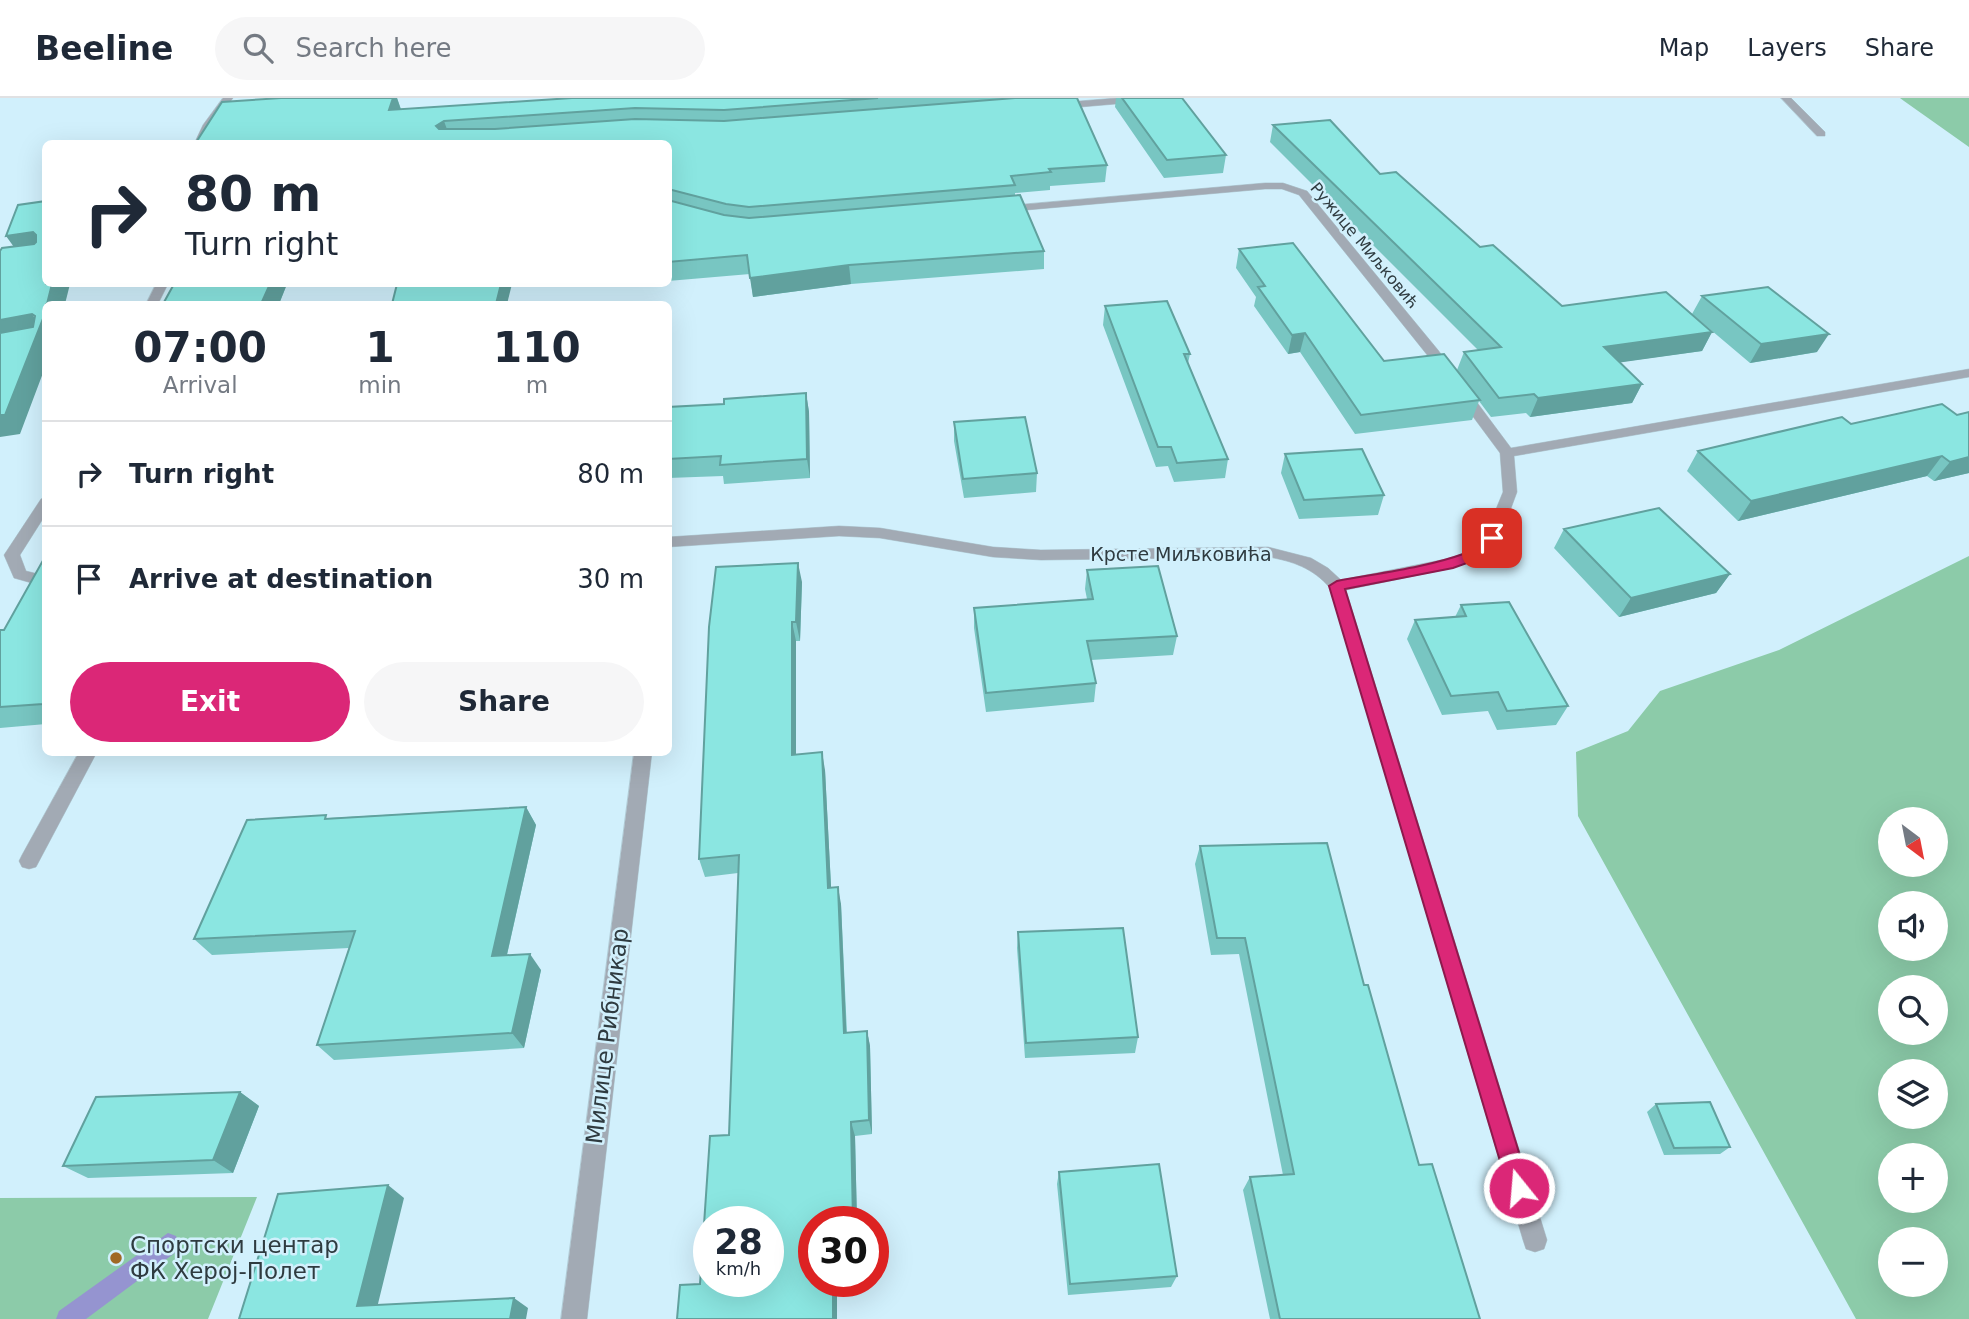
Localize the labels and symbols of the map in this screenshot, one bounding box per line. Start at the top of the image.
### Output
street label: Ружице Миљковић [1307,179,1423,312]
pin [1462,508,1522,568]
street label: Крсте Миљковића [1090,543,1272,565]
north arrow [1878,807,1948,877]
street label: Милице Рибникар [581,927,633,1145]
position arrow [1482,1151,1556,1225]
speed limit sign: 30 [798,1206,889,1297]
place label: Спортски центар ФК Херој-Полет [130,1232,339,1284]
marker: Спортски центар ФК Херој-Полет [108,1250,124,1266]

